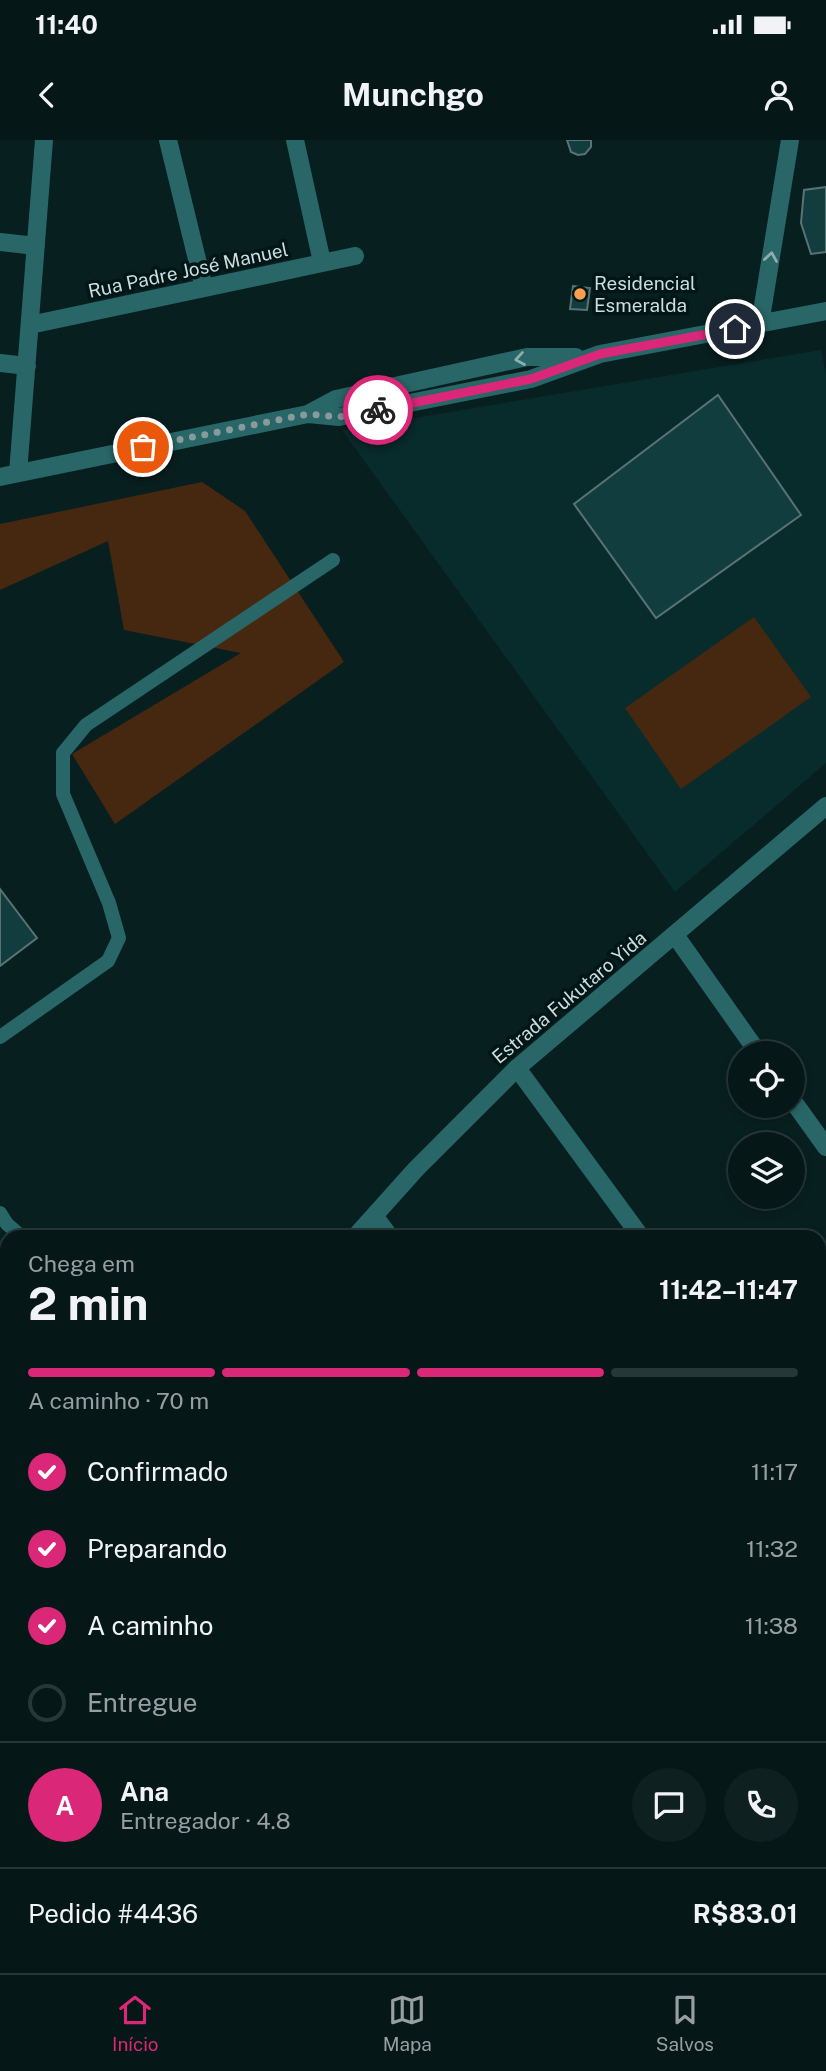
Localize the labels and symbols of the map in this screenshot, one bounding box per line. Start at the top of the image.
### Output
street label: Rua Padre José Manuel [86,238,290,302]
one-way arrow [763,251,778,263]
place label: Residencial Esmeralda [594,272,696,316]
marker: Residencial Esmeralda [572,286,588,302]
pin [705,299,765,359]
one-way arrow [514,351,526,366]
courier [343,375,413,445]
pin [113,417,173,477]
street label: Estrada Fukutaro Yida [488,926,650,1068]

